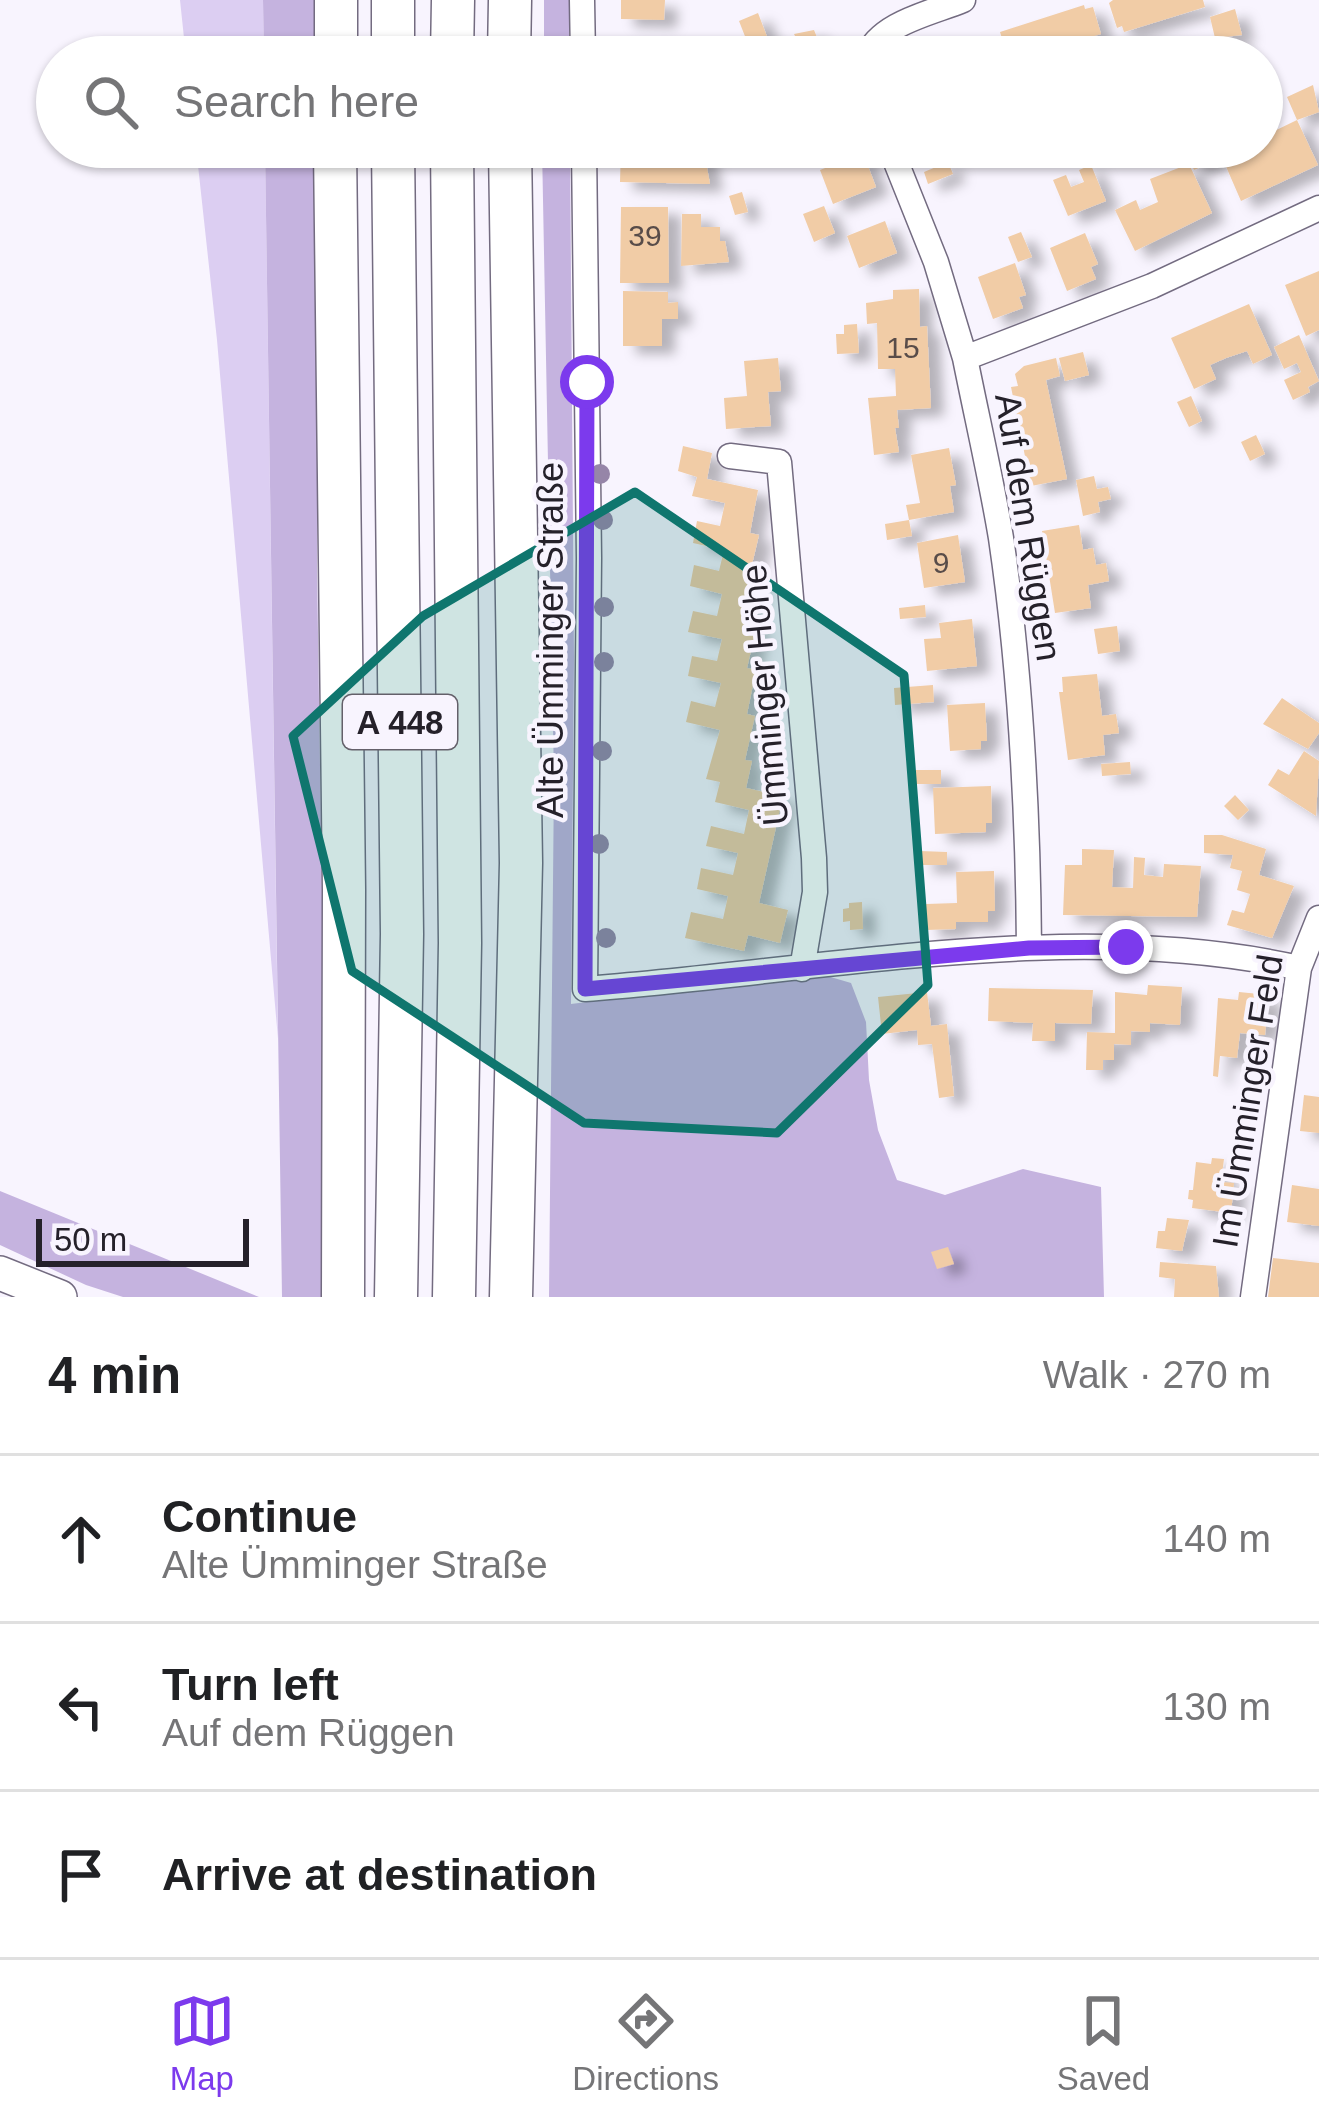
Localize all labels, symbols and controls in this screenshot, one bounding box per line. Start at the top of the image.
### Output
search box [36,36,1283,168]
icon: search [78,69,144,135]
text: Search here [174,76,419,127]
house number: 39 [628,219,662,252]
house number: 15 [886,331,920,364]
route start [560,355,614,409]
street label: Auf dem Rüggen [987,390,1070,664]
street label: Alte Ümminger Straße [530,462,571,818]
house number: 9 [933,546,949,579]
street label: Ümminger Höhe [733,563,796,827]
road number: A 448 [343,695,457,749]
route end [1099,920,1153,974]
street label: Im Ümminger Feld [1204,952,1291,1250]
scale bar [36,1213,249,1266]
text: 50 m [54,1221,127,1258]
text: 4 min [48,1347,181,1404]
text: Walk · 270 m [1043,1353,1271,1396]
text: Continue [162,1491,357,1542]
icon: ahead [48,1506,114,1572]
text: 140 m [1163,1517,1271,1560]
text: Alte Ümminger Straße [162,1543,548,1586]
text: Turn left [162,1659,339,1710]
icon: left [48,1674,114,1740]
text: 130 m [1163,1685,1271,1728]
text: Auf dem Rüggen [162,1711,455,1754]
icon: arrive [48,1842,114,1908]
text: Arrive at destination [162,1849,597,1900]
tab: Map [169,1988,235,2098]
tab: Directions [572,1988,719,2098]
tab: Saved [1057,1988,1150,2098]

